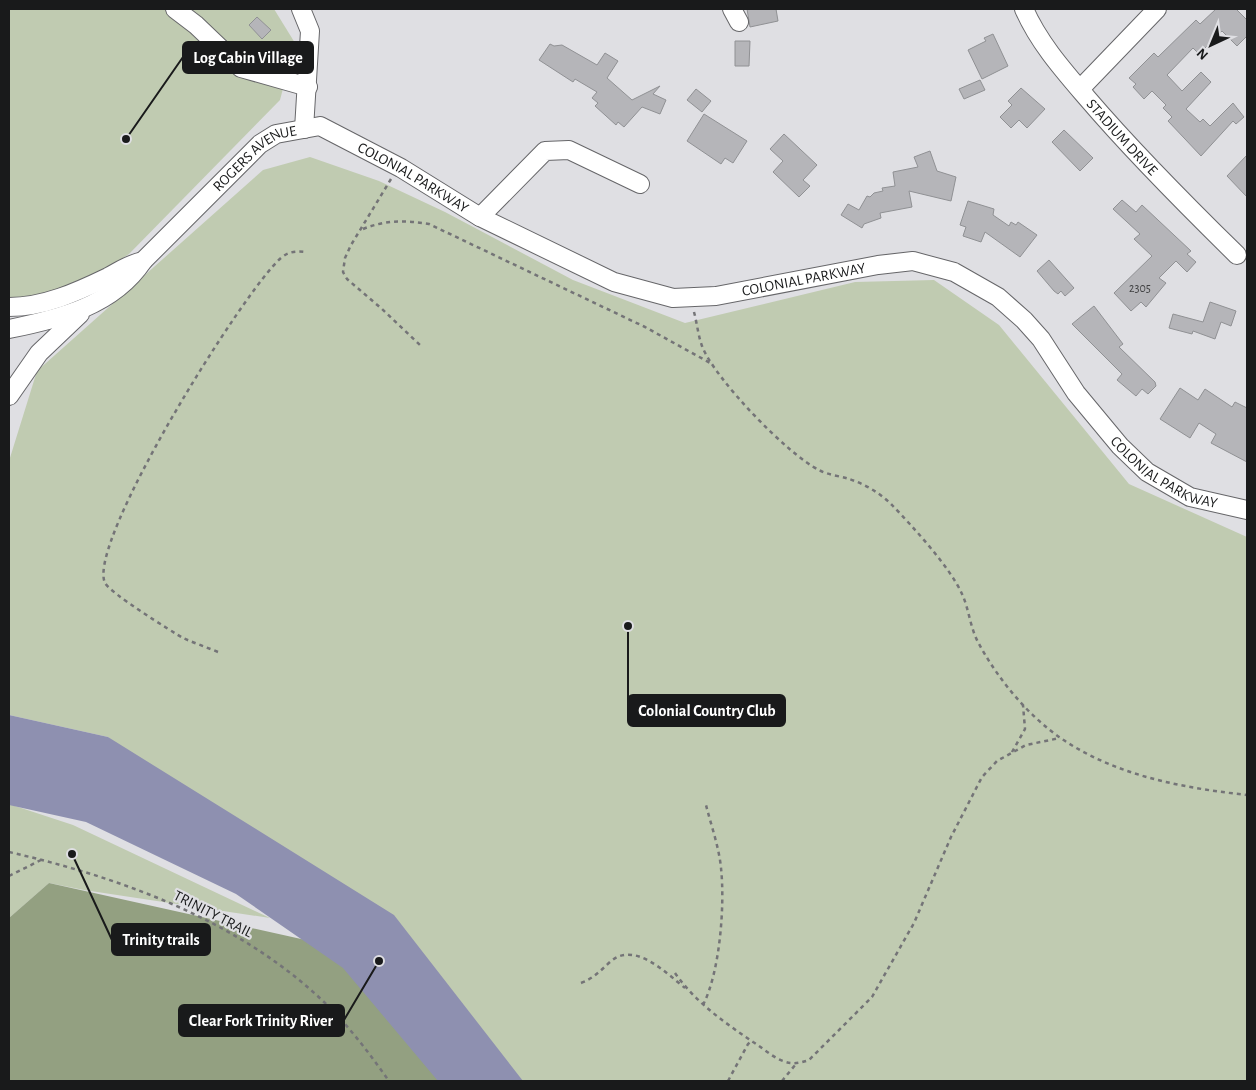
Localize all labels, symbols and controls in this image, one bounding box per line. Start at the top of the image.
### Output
north arrow [1186,20,1236,70]
callout: Log Cabin Village [183,42,313,73]
text: N [1194,45,1211,62]
text: Log Cabin Village [193,50,303,66]
street label: STADIUM DRIVE [1084,96,1160,178]
street label: ROGERS AVENUE [210,123,298,194]
street label: COLONIAL PARKWAY [355,139,471,216]
street label: COLONIAL PARKWAY [741,260,867,298]
house number: 2305 [1129,282,1151,294]
street label: COLONIAL PARKWAY [1108,433,1219,511]
callout: Colonial Country Club [628,695,785,726]
text: Colonial Country Club [638,703,776,720]
street label: TRINITY TRAIL [171,888,255,941]
callout: Trinity trails [112,924,210,955]
text: Trinity trails [122,932,200,949]
callout: Clear Fork Trinity River [179,1005,344,1036]
text: Clear Fork Trinity River [189,1013,334,1030]

